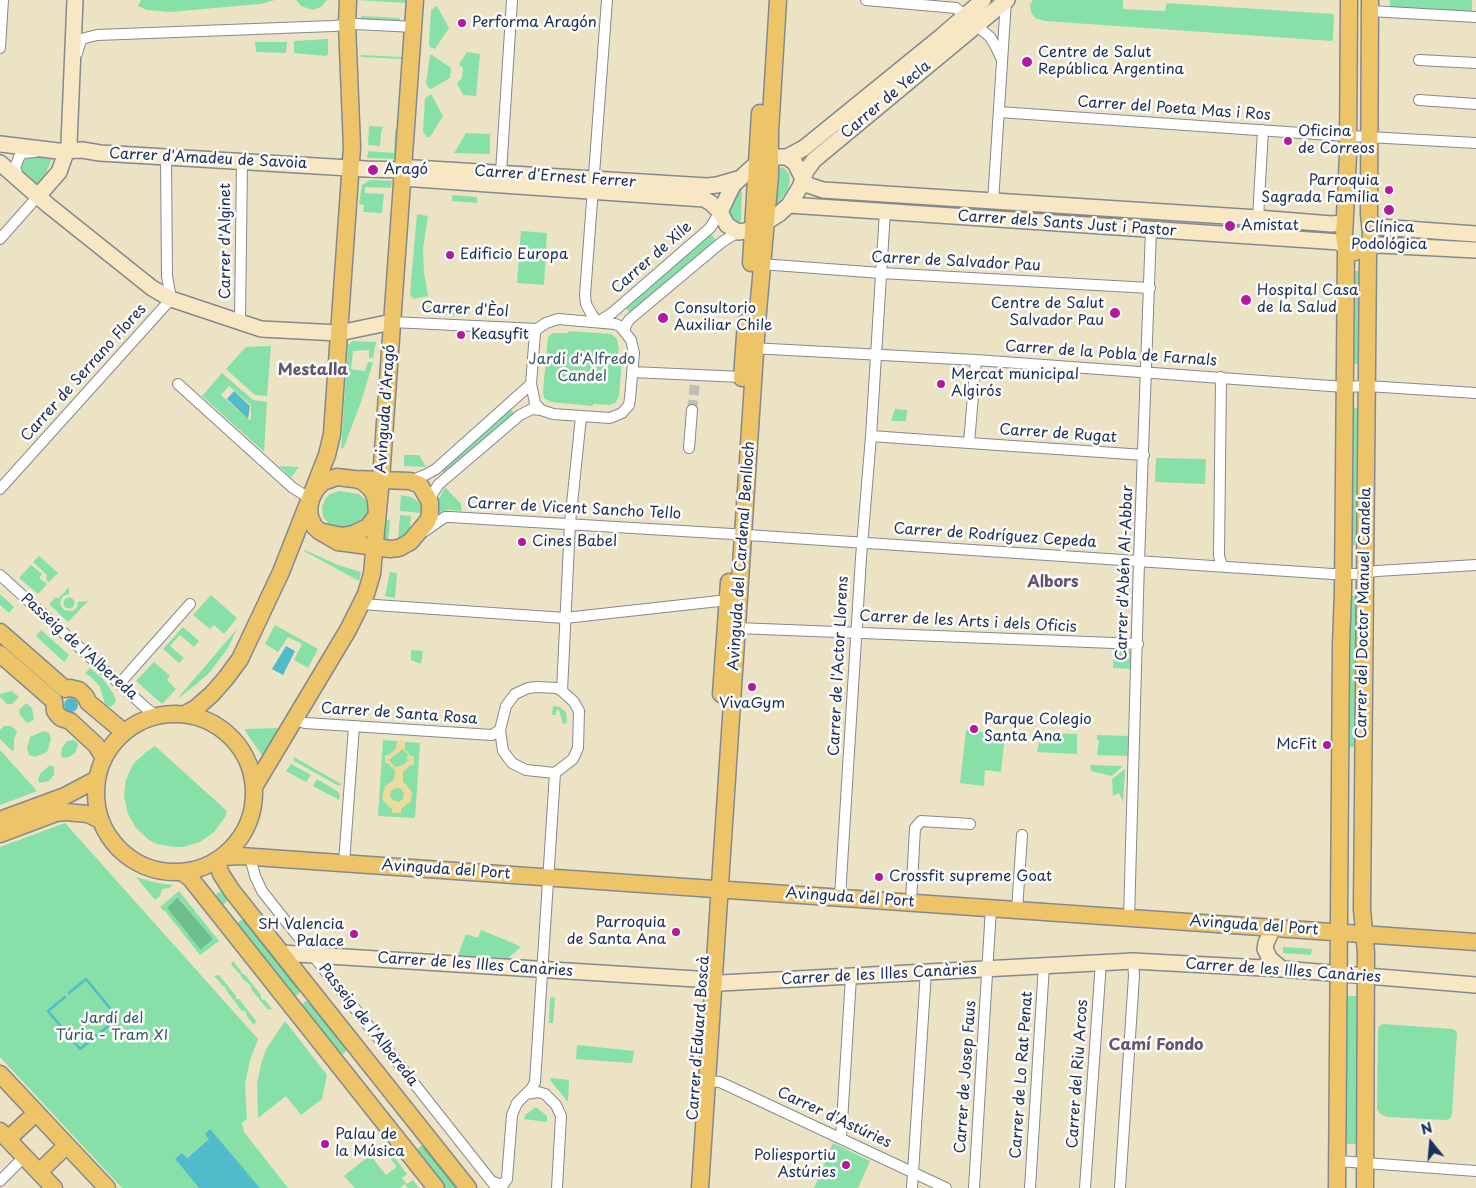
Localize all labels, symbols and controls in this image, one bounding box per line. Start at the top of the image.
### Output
place label: Performa Aragón [472,14,597,32]
marker: Performa Aragón [456,17,468,29]
place label: Centre de Salut República Argentina [1038,44,1184,79]
marker: Centre de Salut República Argentina [1020,55,1034,69]
street label: Carrer de Yecla [837,57,935,143]
street label: Carrer del Poeta Mas i Ros [1077,93,1271,125]
place label: Oficina de Correos [1298,123,1375,158]
marker: Oficina de Correos [1282,135,1294,147]
street label: Carrer d'Amadeu de Savoia [108,145,308,173]
place label: Aragó [384,161,428,179]
street label: Carrer d'Ernest Ferrer [474,162,636,192]
marker: Aragó [366,163,380,177]
place label: Parroquia Sagrada Familia [1261,172,1379,207]
street label: Carrer d'Alginet [217,183,235,299]
marker: Parroquia Sagrada Familia [1383,184,1395,196]
marker: Clínica Podológica [1382,203,1396,217]
street label: Carrer dels Sants Just i Pastor [957,207,1177,241]
place label: Amistat [1241,217,1299,235]
street label: Carrer de Xile [608,218,696,298]
marker: Amistat [1223,219,1237,233]
place label: Clínica Podológica [1351,219,1427,254]
place label: Edificio Europa [460,246,568,264]
marker: Edificio Europa [444,249,456,261]
street label: Carrer de Salvador Pau [871,249,1041,275]
place label: Hospital Casa de la Salud [1257,282,1359,317]
marker: Hospital Casa de la Salud [1239,293,1253,307]
place label: Centre de Salut Salvador Pau [991,295,1104,330]
street label: Carrer d'Èol [421,299,509,321]
place label: Consultorio Auxiliar Chile [674,300,773,335]
street label: Carrer de Serrano Flores [17,301,151,445]
marker: Centre de Salut Salvador Pau [1108,306,1122,320]
marker: Consultorio Auxiliar Chile [656,311,670,325]
place label: Keasyfit [471,326,529,344]
marker: Keasyfit [455,329,467,341]
street label: Carrer de la Pobla de Farnals [1004,338,1218,370]
street label: Avinguda d'Aragó [373,344,399,474]
park label: Jardí d'Alfredo Candel [529,351,635,386]
district label: Mestalla [278,361,348,381]
place label: Mercat municipal Algirós [951,366,1079,401]
marker: Mercat municipal Algirós [935,378,947,390]
street label: Carrer de Rugat [999,421,1117,447]
street label: Avinguda del Cardenal Benlloch [725,441,759,671]
street label: Carrer d'Abén Al-Abbar [1113,485,1137,661]
street label: Carrer del Doctor Manuel Candela [1353,487,1375,739]
street label: Carrer de Vicent Sancho Tello [467,494,681,524]
street label: Carrer de Rodríguez Cepeda [893,520,1097,552]
place label: Cines Babel [532,533,617,551]
marker: Cines Babel [516,536,528,548]
district label: Albors [1027,573,1079,593]
street label: Carrer de l'Actor Llorens [825,576,853,756]
street label: Passeig de l'Albereda [17,590,141,704]
street label: Carrer de les Arts i dels Oficis [859,607,1077,637]
marker: VivaGym [746,681,758,693]
place label: VivaGym [719,695,785,713]
street label: Carrer de Santa Rosa [320,700,478,728]
place label: Parque Colegio Santa Ana [984,711,1092,746]
marker: Parque Colegio Santa Ana [968,723,980,735]
place label: McFit [1276,736,1317,754]
marker: McFit [1321,739,1333,751]
street label: Avinguda del Port [381,857,511,883]
place label: Crossfit supreme Goat [889,868,1052,886]
marker: Crossfit supreme Goat [873,871,885,883]
street label: Avinguda del Port [785,885,915,911]
street label: Avinguda del Port [1189,913,1319,939]
place label: Parroquia de Santa Ana [567,914,666,949]
place label: SH Valencia Palace [258,916,344,951]
marker: Parroquia de Santa Ana [670,926,682,938]
marker: SH Valencia Palace [348,928,360,940]
street label: Carrer de les Illes Canàries [377,949,573,981]
street label: Carrer d'Eduard Boscà [684,955,714,1121]
street label: Carrer de les Illes Canàries [1185,955,1381,987]
street label: Passeig de l'Albereda [315,960,421,1090]
street label: Carrer de les Illes Canàries [781,961,977,989]
street label: Carrer de Lo Rat Penat [1007,991,1037,1159]
street label: Carrer del Riu Arcos [1064,999,1092,1149]
street label: Carrer de Josep Faus [952,1000,980,1154]
park label: Jardí del Túria - Tram XI [56,1010,168,1045]
district label: Camí Fondo [1109,1036,1203,1056]
street label: Carrer d'Astúries [774,1084,894,1152]
text: N [1418,1117,1435,1140]
north arrow [1406,1118,1456,1168]
place label: Palau de la Música [335,1126,405,1161]
marker: Palau de la Música [319,1138,331,1150]
place label: Poliesportiu Astúries [754,1147,836,1182]
marker: Poliesportiu Astúries [840,1159,852,1171]

